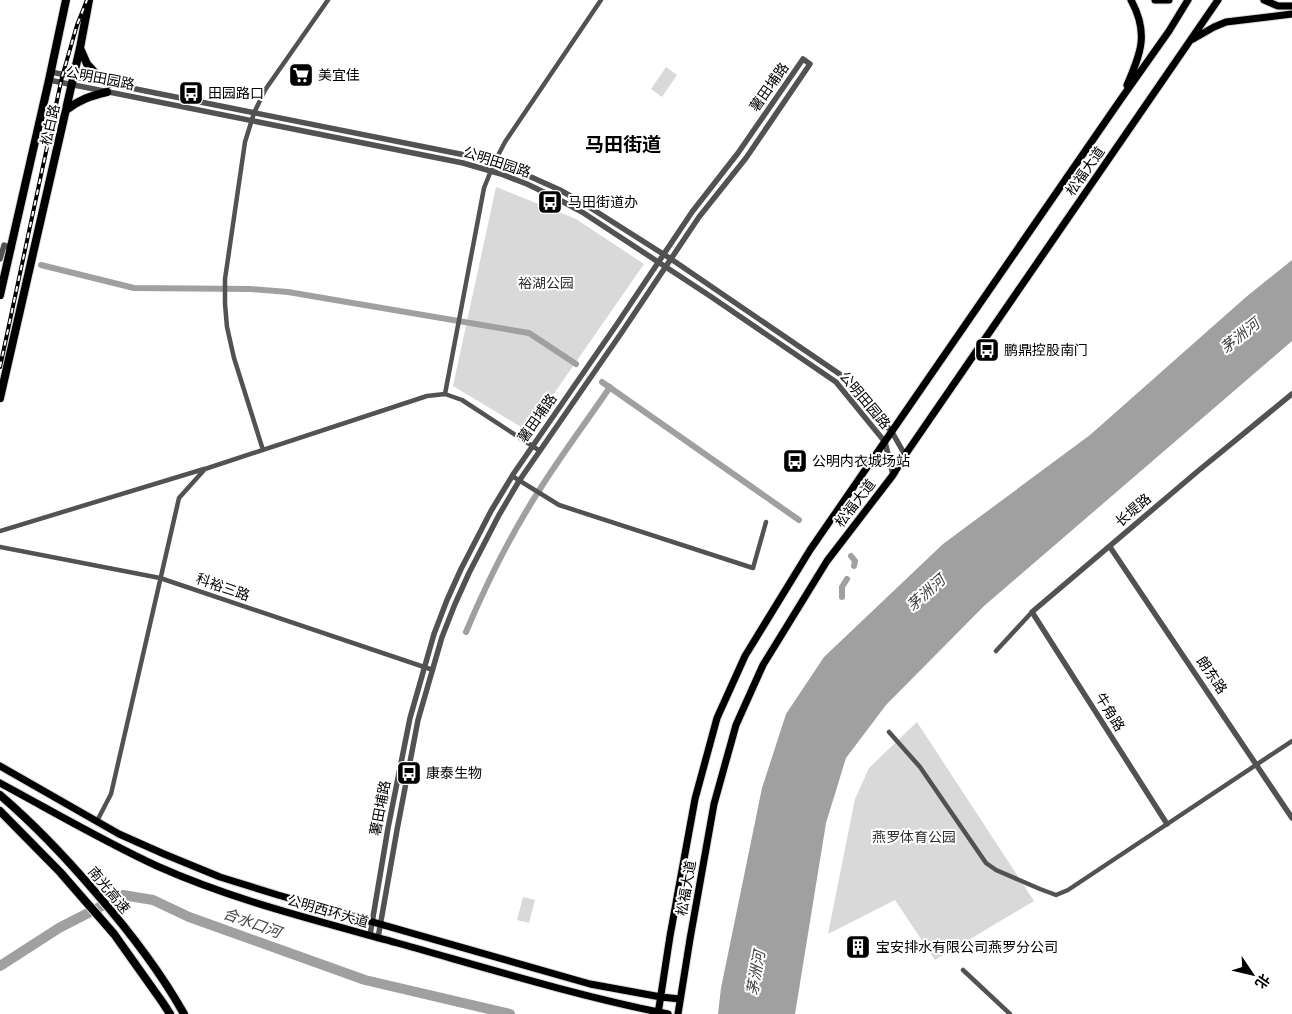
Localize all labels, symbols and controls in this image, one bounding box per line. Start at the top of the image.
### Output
street label: 薯田埔路 [746,59,792,115]
supermarket icon: 美宜佳 [288,62,314,88]
street label: 公明田园路 [64,63,136,93]
place label: 美宜佳 [318,67,360,83]
bus stop icon: 田园路口 [178,80,204,106]
place label: 田园路口 [208,85,264,101]
street label: 松白路 [37,103,63,147]
district label: 马田街道 [585,133,661,156]
street label: 松福大道 [1062,143,1108,199]
street label: 公明田园路 [461,144,533,180]
bus stop icon: 马田街道办 [537,189,563,215]
place label: 马田街道办 [568,194,638,210]
park label: 裕湖公园 [518,275,574,291]
water label: 茅洲河 [1217,313,1265,357]
bus stop icon: 鹏鼎控股南门 [974,337,1000,363]
place label: 鹏鼎控股南门 [1004,342,1088,358]
street label: 公明田园路 [836,368,894,432]
street label: 薯田埔路 [514,390,560,446]
bus stop icon: 公明内衣城场站 [782,448,808,474]
place label: 公明内衣城场站 [812,453,910,469]
street label: 松福大道 [831,476,879,530]
street label: 长堤路 [1112,490,1154,530]
water label: 茅洲河 [903,569,951,615]
street label: 科裕三路 [194,570,252,604]
street label: 朗东路 [1194,653,1230,697]
street label: 牛角路 [1092,690,1128,734]
bus stop icon: 康泰生物 [396,760,422,786]
place label: 康泰生物 [426,765,482,781]
street label: 薯田埔路 [367,779,393,837]
park label: 燕罗体育公园 [872,829,956,845]
street label: 松福大道 [673,859,699,917]
street label: 南光高速 [85,863,133,917]
street label: 公明西环大道 [285,892,371,930]
water label: 合水口河 [221,904,286,943]
building icon: 宝安排水有限公司燕罗分公司 [845,934,871,960]
place label: 宝安排水有限公司燕罗分公司 [876,939,1058,955]
water label: 茅洲河 [743,946,769,997]
north arrow [1227,949,1277,999]
text: 北 [1252,971,1273,992]

